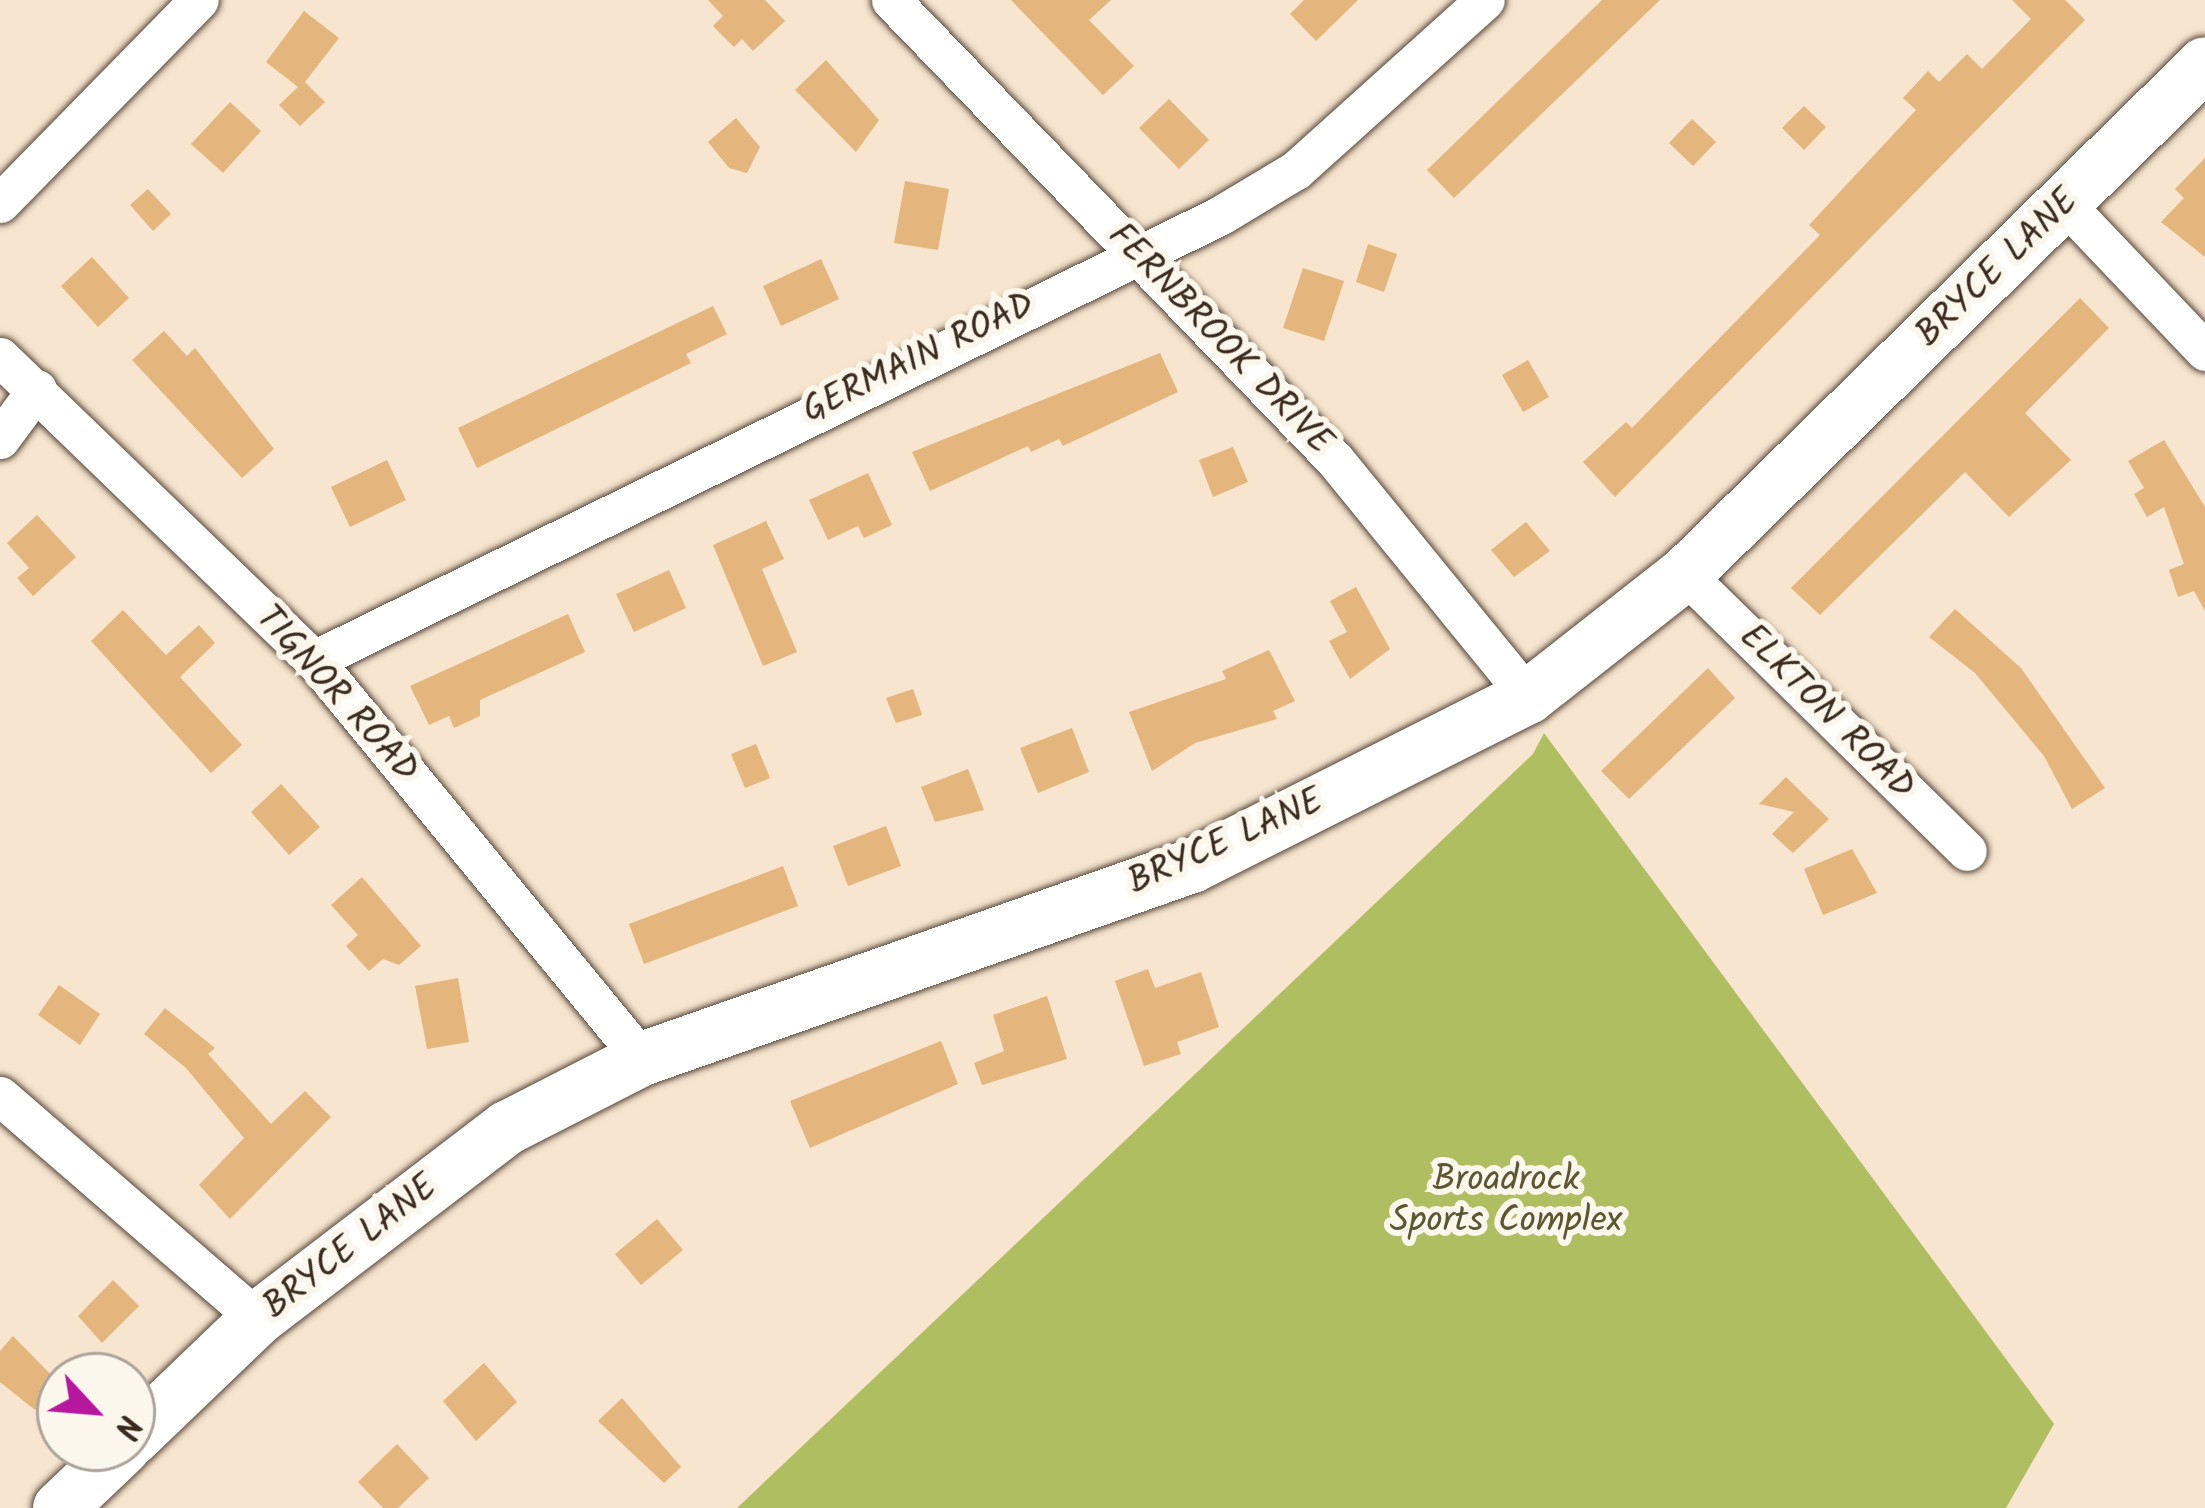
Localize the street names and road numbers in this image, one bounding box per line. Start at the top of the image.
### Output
street label: BRYCE LANE [1908,181,2088,357]
street label: FERNBROOK DRIVE [1098,215,1340,465]
street label: GERMAIN ROAD [796,284,1042,434]
street label: TIGNOR ROAD [246,598,426,792]
street label: ELKTON ROAD [1729,616,1923,810]
street label: BRYCE LANE [1122,781,1330,905]
street label: BRYCE LANE [255,1167,447,1329]

